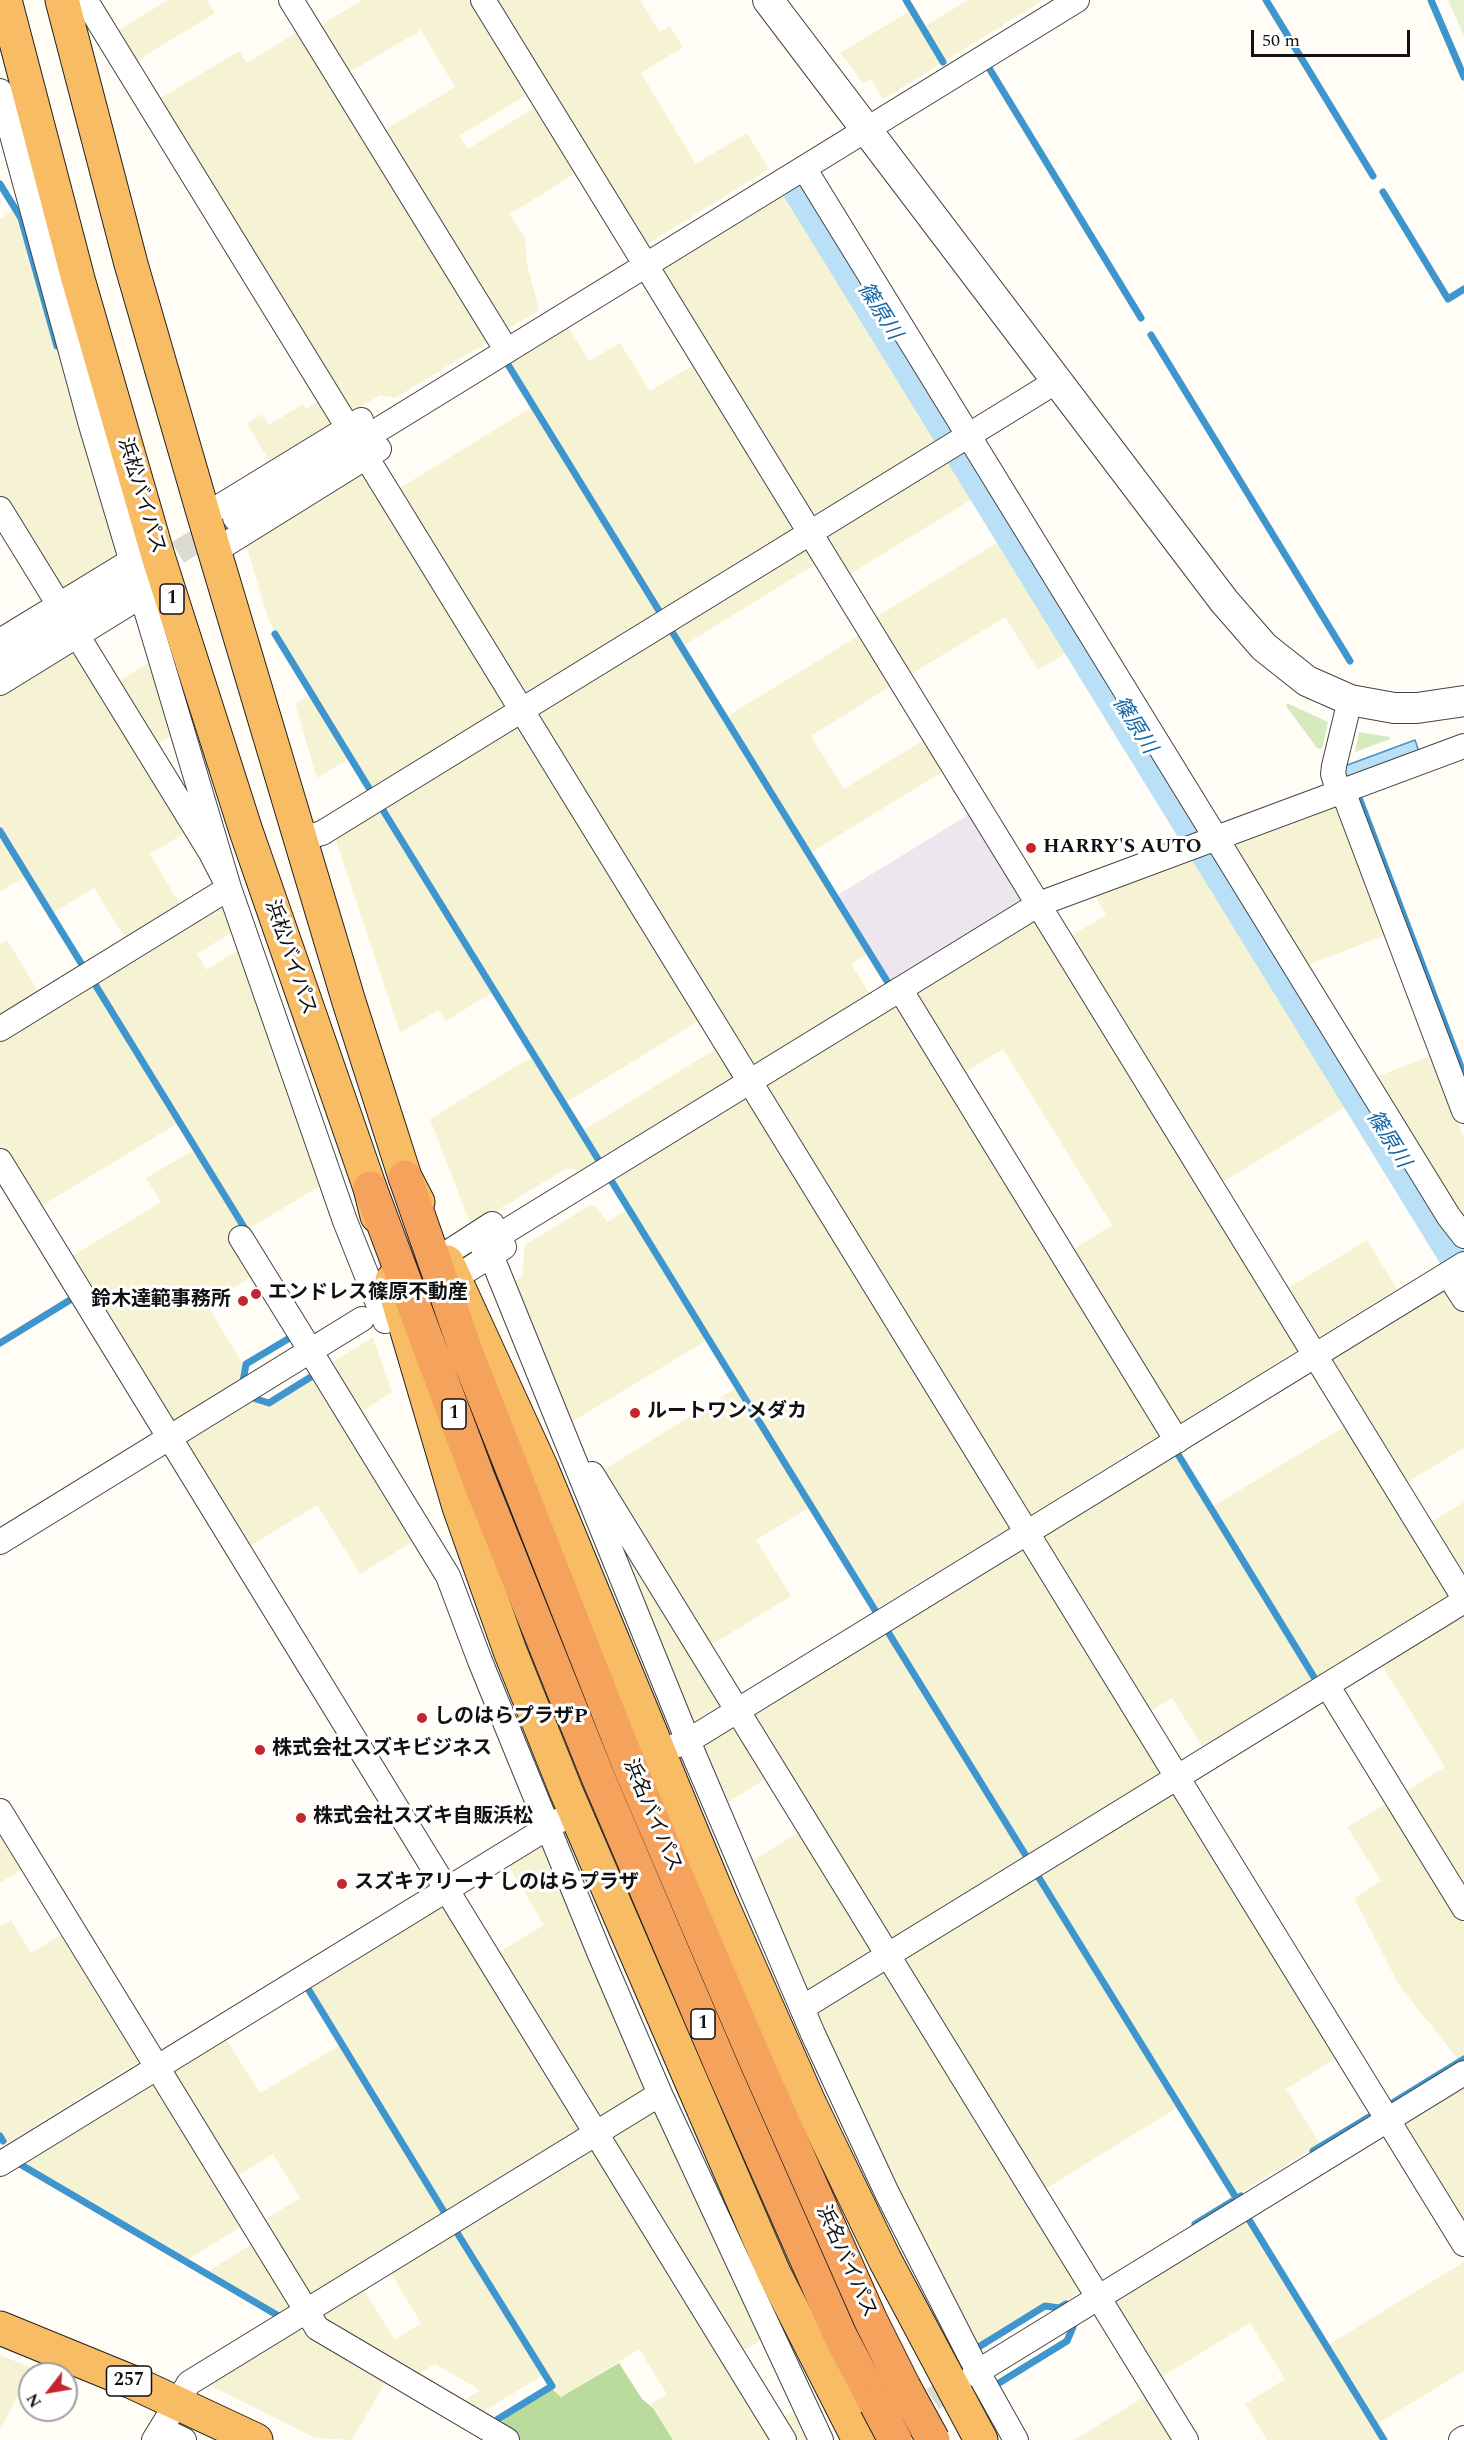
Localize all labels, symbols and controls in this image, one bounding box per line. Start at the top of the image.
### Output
scale bar [1254,18,1413,56]
text: 50 m [1262,27,1300,54]
water label: 篠原川 [851,279,905,345]
street label: 浜松バイパス [111,435,169,557]
road number: 1 [160,584,184,614]
water label: 篠原川 [1106,693,1160,759]
place label: HARRY'S AUTO [1043,836,1201,860]
marker: HARRY'S AUTO [1024,841,1038,855]
street label: 浜松バイパス [258,897,320,1019]
water label: 篠原川 [1360,1107,1414,1173]
place label: エンドレス篠原不動産 [268,1282,468,1306]
marker: エンドレス篠原不動産 [249,1287,263,1301]
place label: 鈴木達範事務所 [91,1289,231,1313]
marker: 鈴木達範事務所 [236,1294,250,1308]
road number: 1 [442,1399,466,1429]
place label: ルートワンメダカ [647,1401,807,1425]
marker: ルートワンメダカ [628,1406,642,1420]
place label: しのはらプラザP [434,1706,588,1730]
marker: しのはらプラザP [415,1711,429,1725]
place label: 株式会社スズキビジネス [272,1738,492,1762]
marker: 株式会社スズキビジネス [253,1743,267,1757]
street label: 浜名バイパス [617,1756,685,1876]
place label: 株式会社スズキ自販浜松 [313,1806,533,1830]
marker: 株式会社スズキ自販浜松 [294,1811,308,1825]
place label: スズキアリーナ しのはらプラザ [354,1872,639,1896]
marker: スズキアリーナ しのはらプラザ [335,1877,349,1891]
road number: 1 [691,2009,715,2039]
street label: 浜名バイパス [810,2202,880,2322]
north arrow [18,2362,78,2422]
road number: 257 [106,2366,152,2396]
text: N [21,2388,48,2412]

